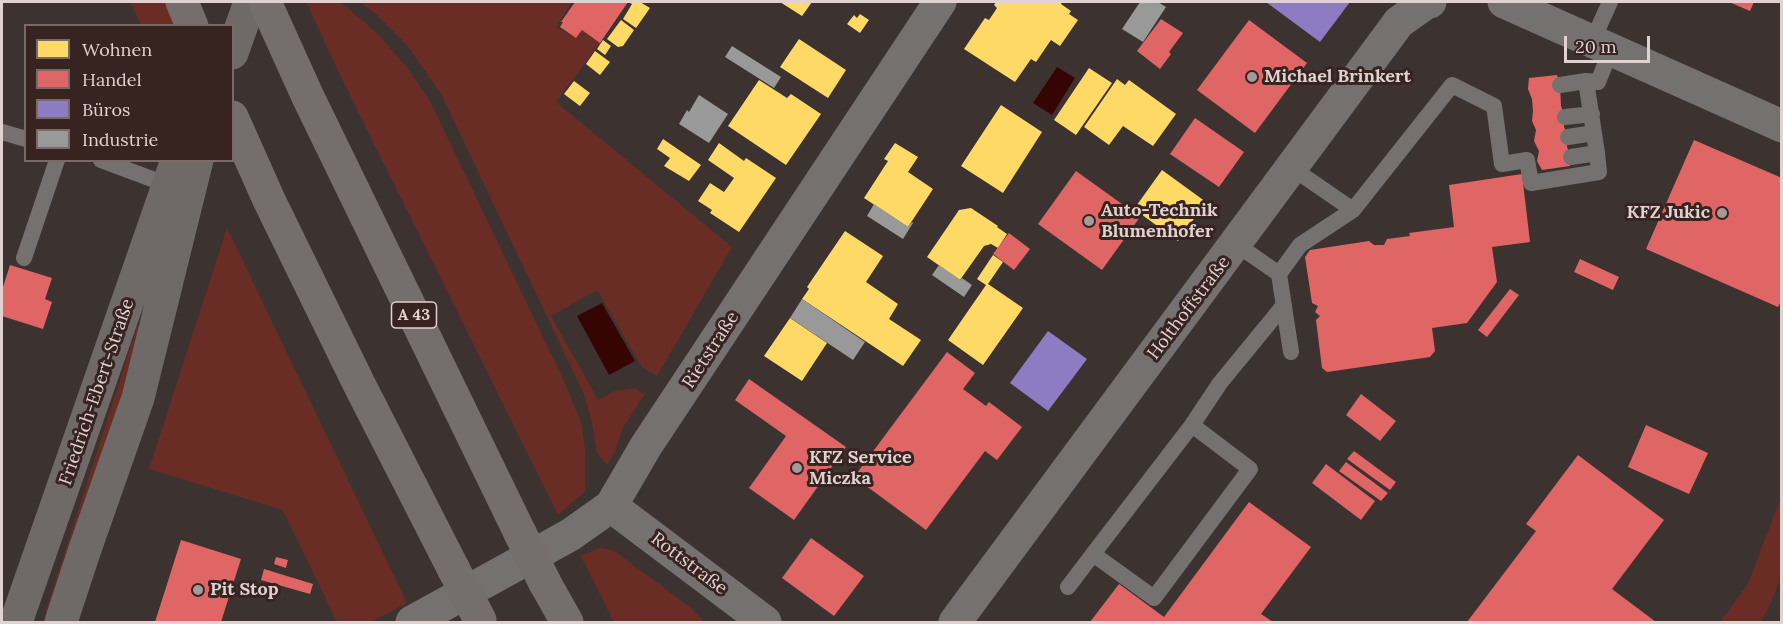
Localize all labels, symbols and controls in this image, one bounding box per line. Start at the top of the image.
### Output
legend [24,24,234,162]
scale bar [1567,24,1652,62]
text: 20 m [1575,35,1617,58]
text: Wohnen [82,38,152,61]
place label: Michael Brinkert [1264,66,1411,88]
text: Handel [82,68,142,91]
marker: Michael Brinkert [1245,70,1259,84]
text: Büros [82,98,130,121]
text: Industrie [82,128,158,151]
place label: Auto-Technik Blumenhofer [1101,200,1218,242]
place label: KFZ Jukic [1627,202,1710,224]
marker: KFZ Jukic [1715,206,1729,220]
marker: Auto-Technik Blumenhofer [1082,214,1096,228]
street label: Holthoffstraße [1143,252,1235,364]
street label: Friedrich-Ebert-Straße [55,296,139,488]
road number: A 43 [392,302,436,328]
street label: Rietstraße [678,308,744,392]
place label: KFZ Service Miczka [809,447,912,490]
marker: KFZ Service Miczka [790,461,804,475]
street label: Rottstraße [647,528,731,600]
place label: Pit Stop [210,579,279,601]
marker: Pit Stop [191,583,205,597]

